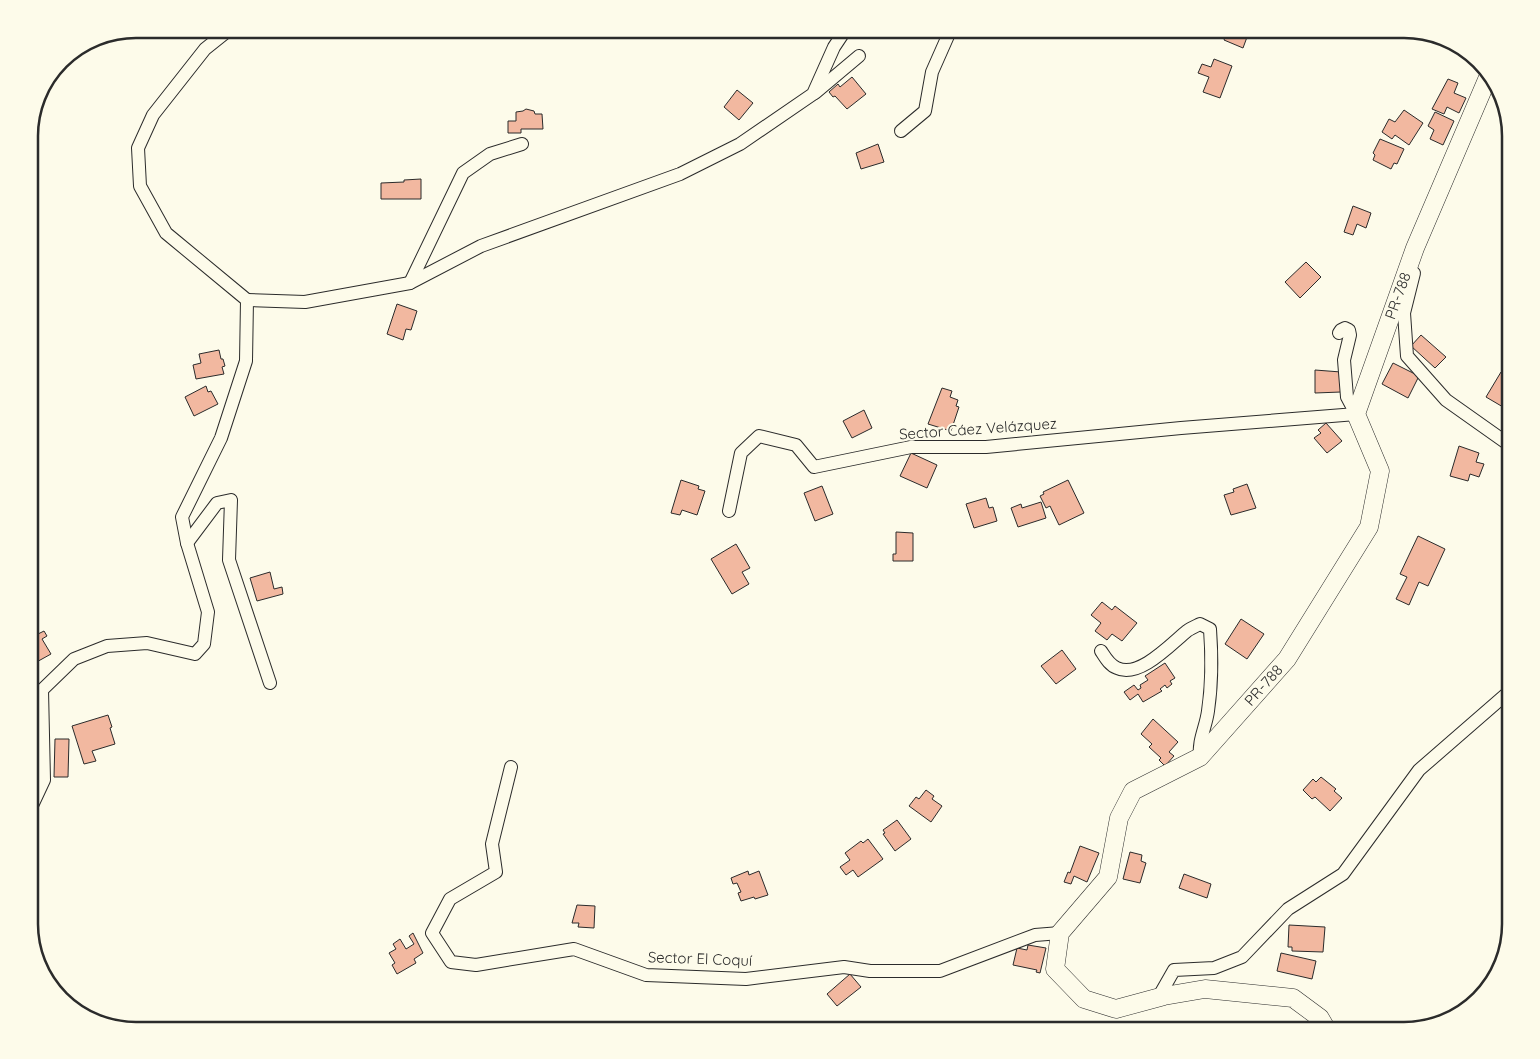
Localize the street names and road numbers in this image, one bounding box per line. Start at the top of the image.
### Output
street label: PR-788 [1380,269,1415,322]
street label: Sector Cáez Velázquez [898,414,1058,443]
street label: PR-788 [1240,660,1287,710]
street label: Sector El Coquí [648,947,753,970]

